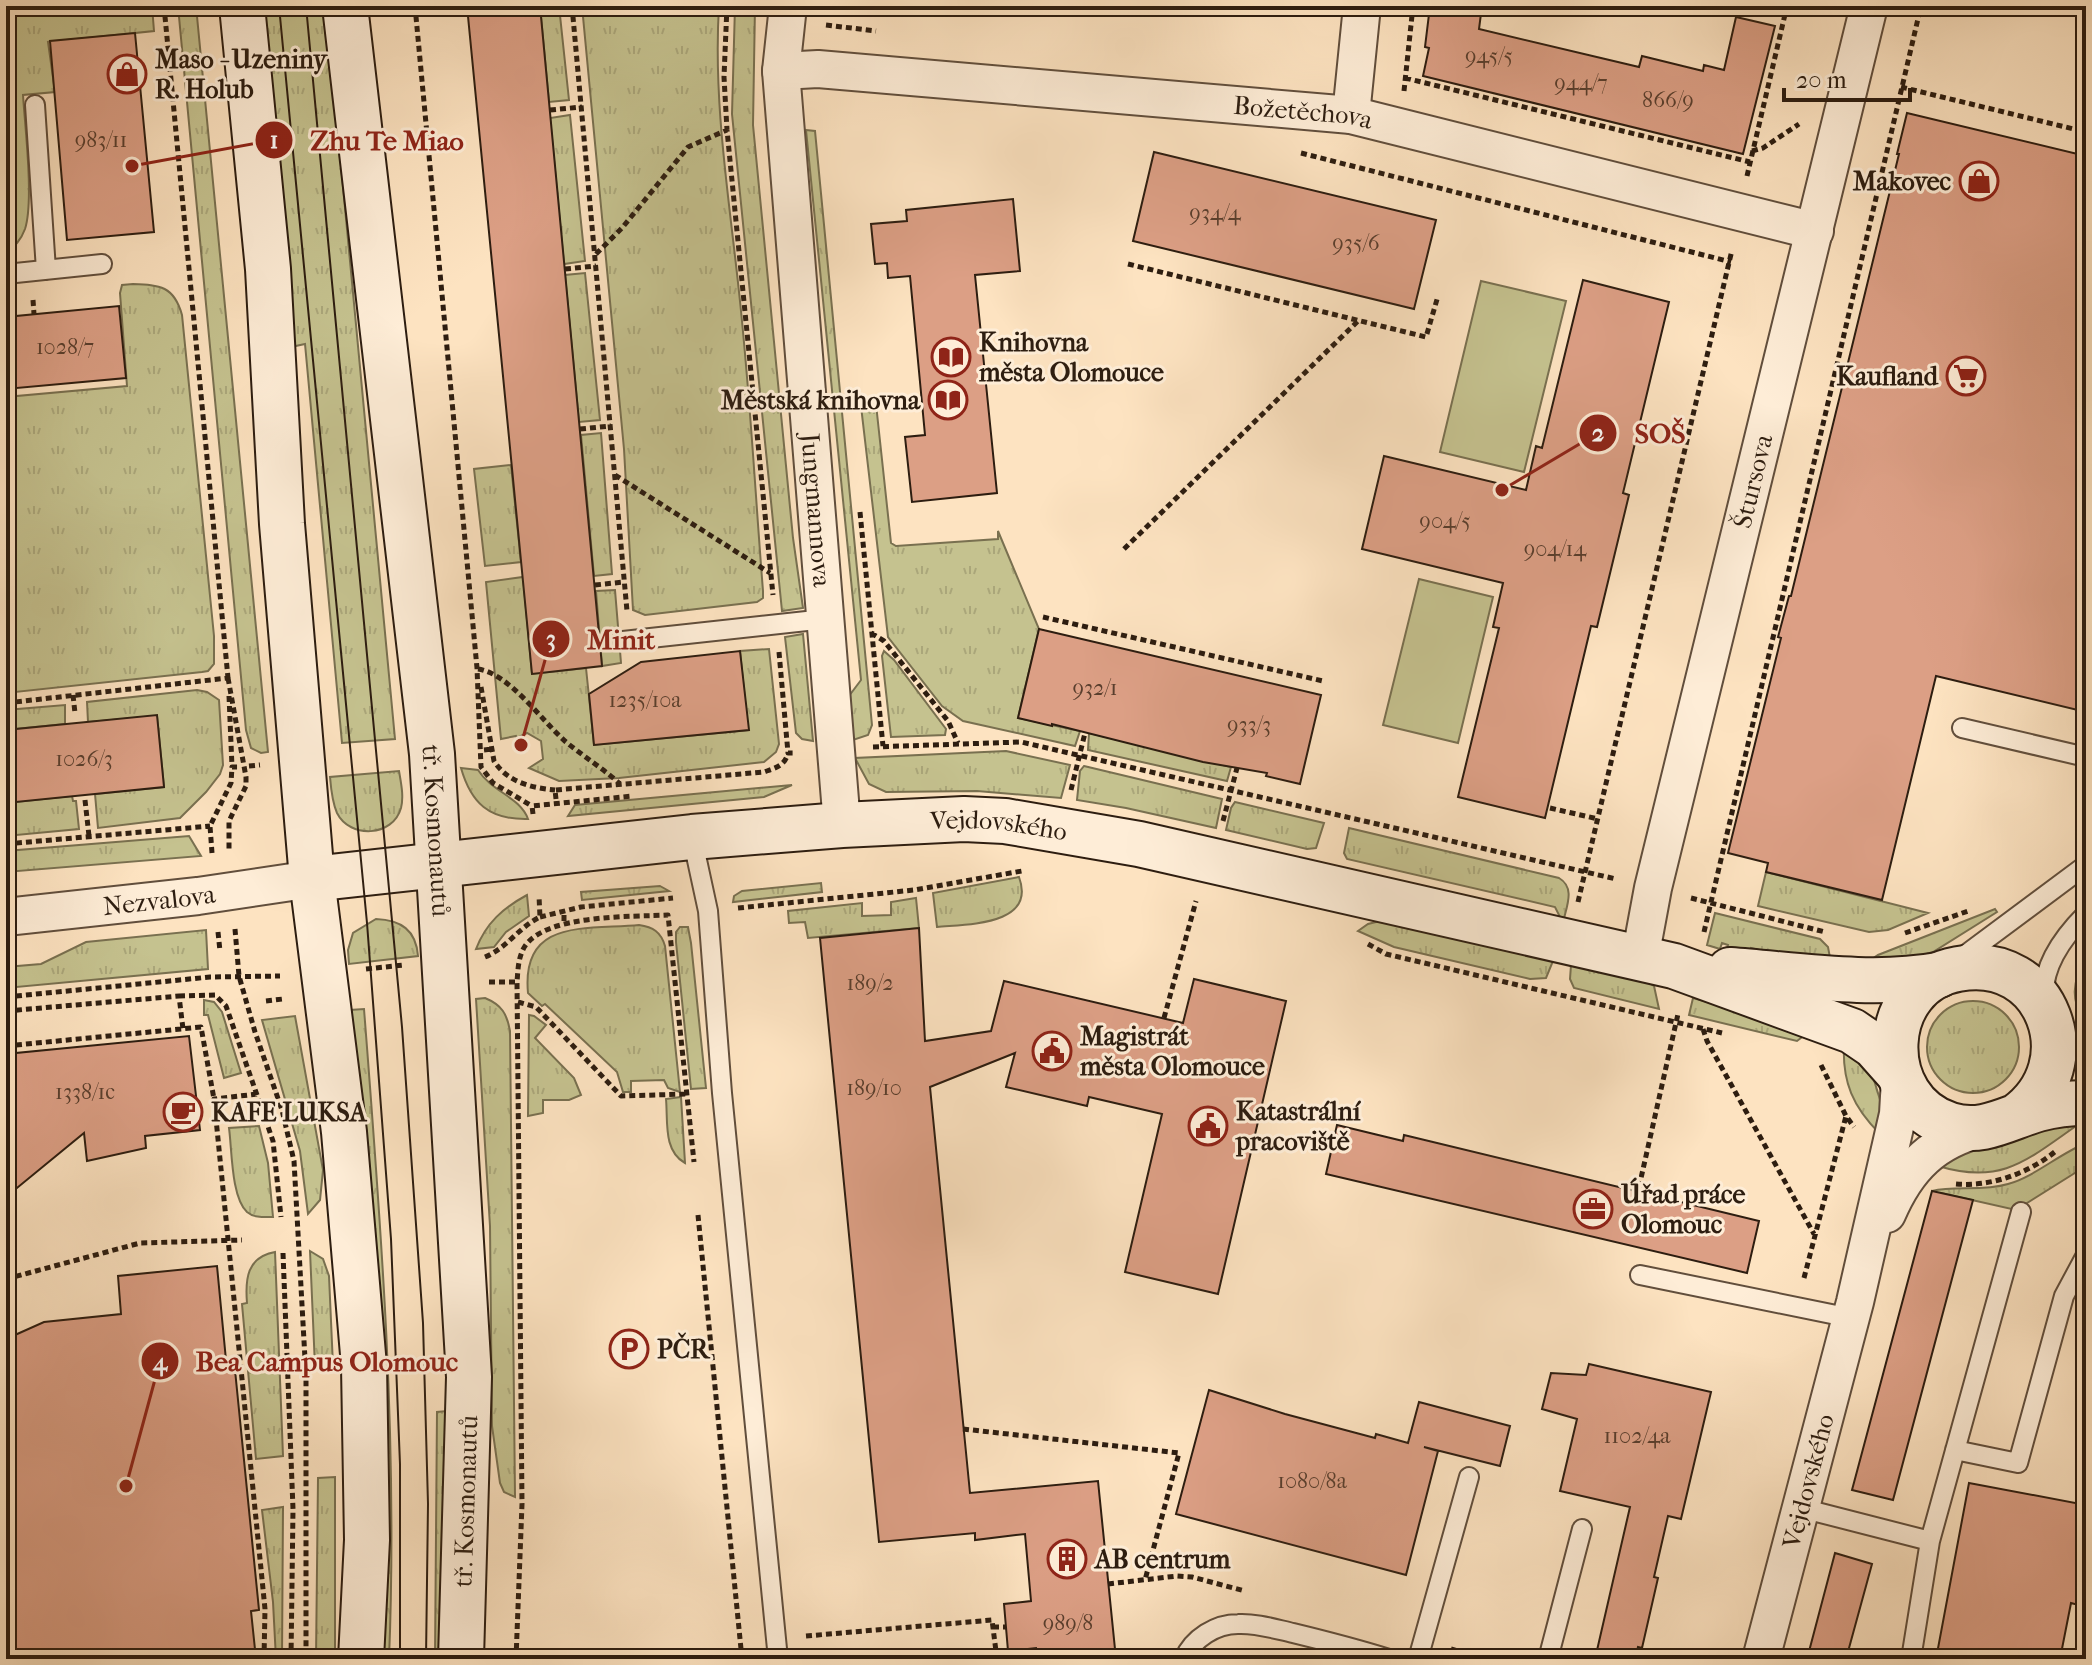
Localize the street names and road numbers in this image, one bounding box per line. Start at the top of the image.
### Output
street label: Božetěchova [1232,89,1377,136]
street label: Jungmannova [795,430,838,589]
street label: Štursova [1725,430,1779,531]
street label: tř. Kosmonautů [416,743,457,918]
street label: Vejdovského [928,803,1070,847]
street label: Nezvalova [101,878,218,922]
street label: Vejdovského [1775,1410,1840,1553]
street label: tř. Kosmonautů [448,1414,485,1588]

